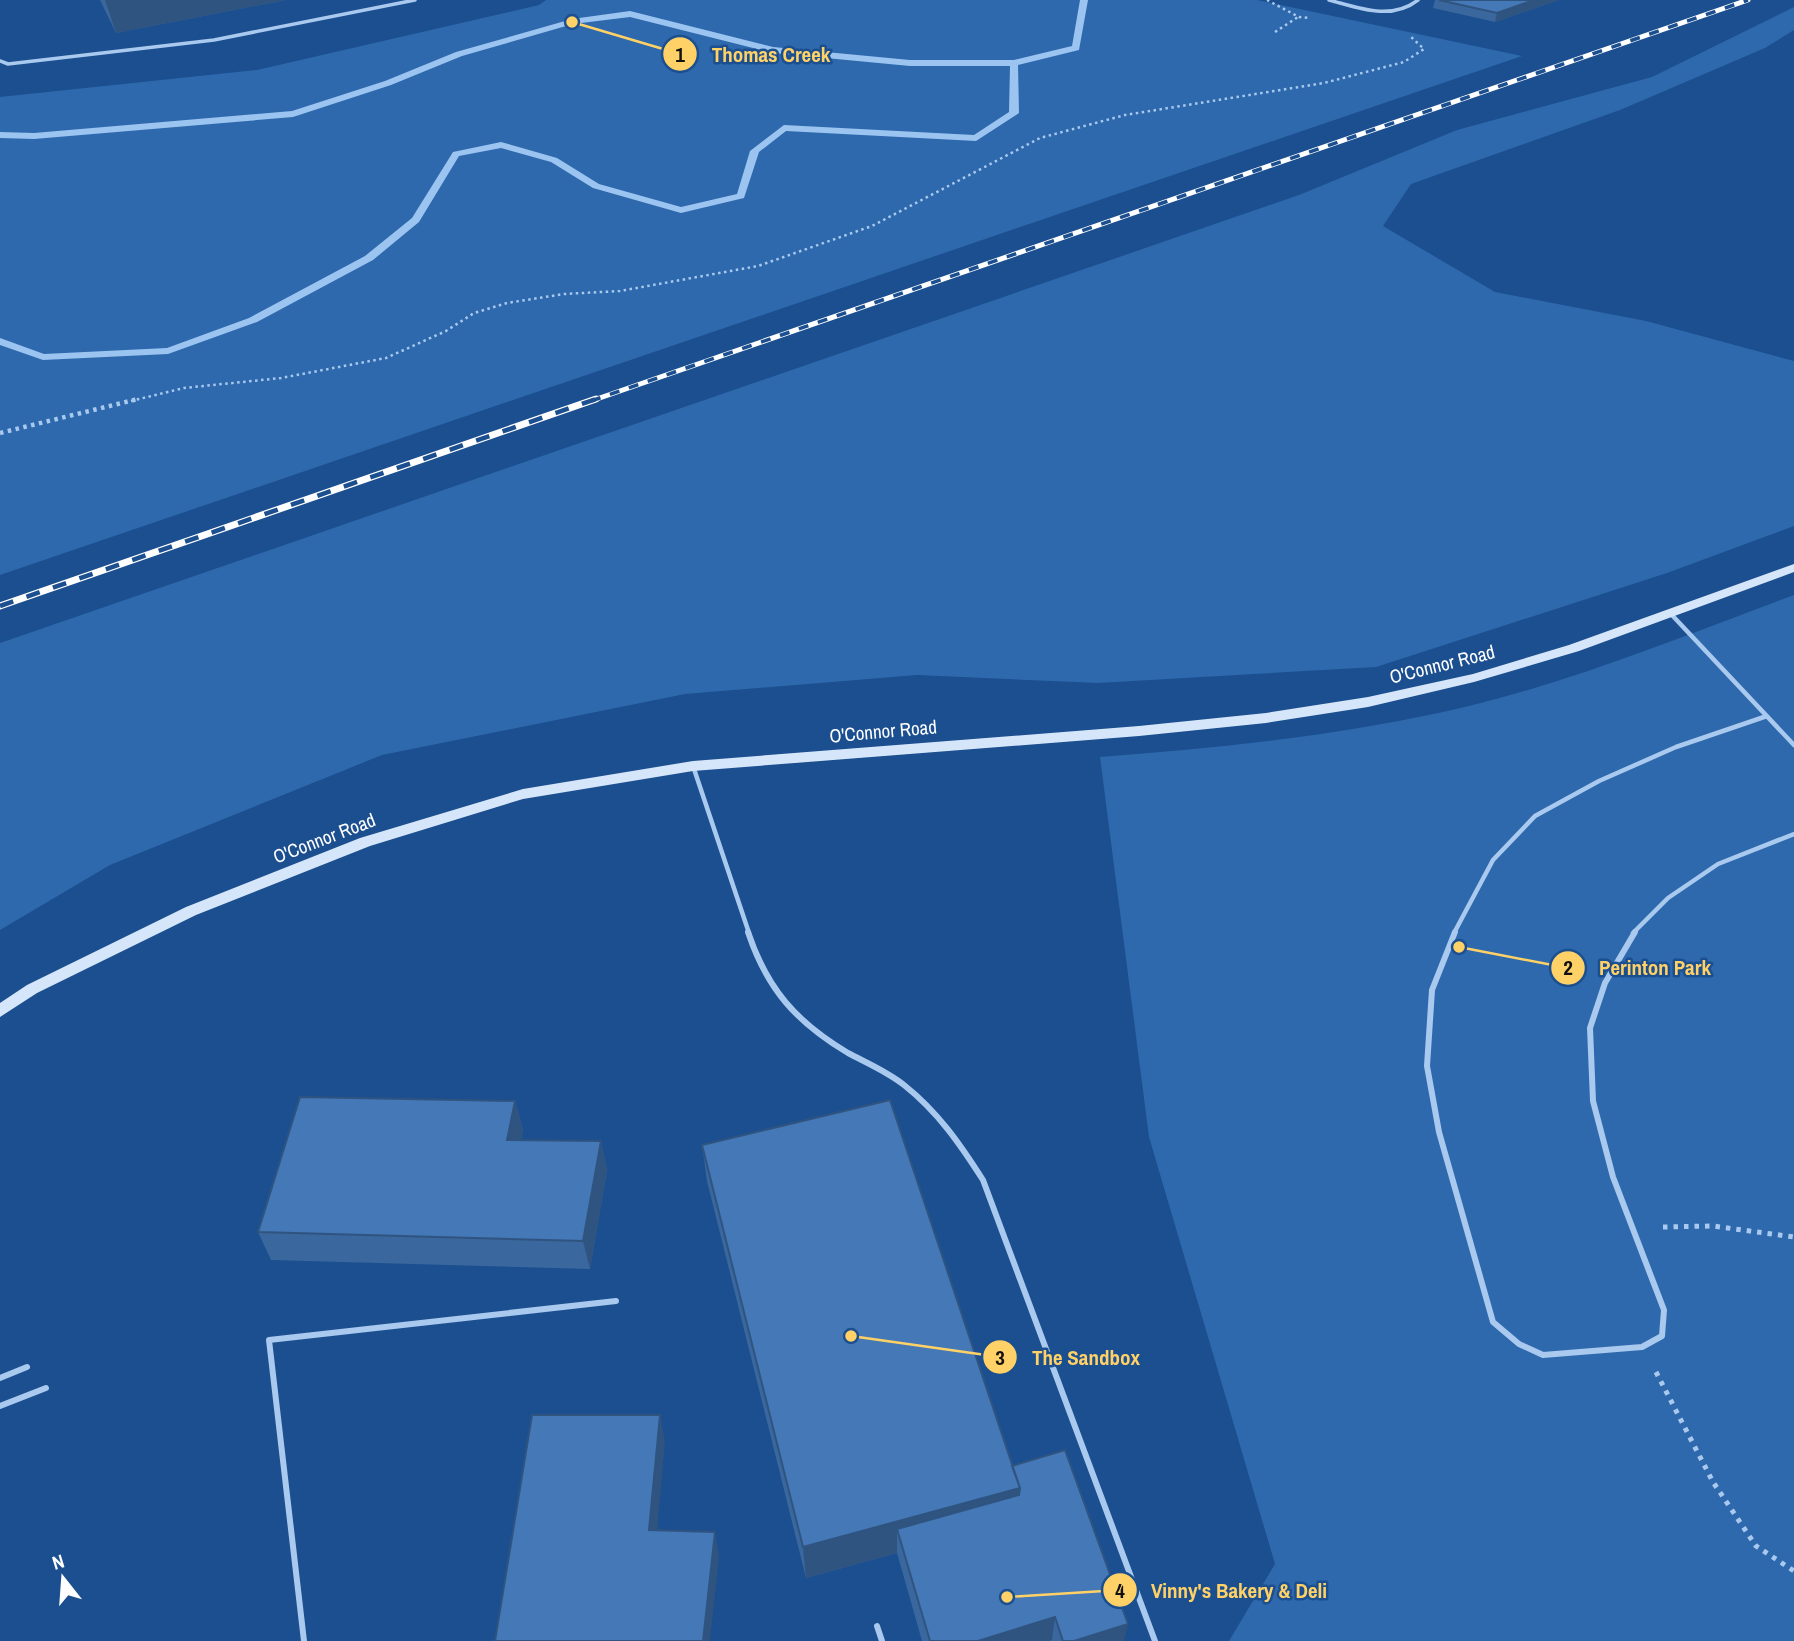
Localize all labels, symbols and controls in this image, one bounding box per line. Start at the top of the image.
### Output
callout: Thomas Creek [663,33,845,75]
text: 1 [675,40,685,69]
text: Thomas Creek [712,40,831,69]
street label: O'Connor Road [1387,638,1497,690]
street label: O'Connor Road [828,713,938,749]
street label: O'Connor Road [269,807,379,869]
callout: Perinton Park [1550,947,1725,989]
text: 2 [1563,953,1573,982]
text: Perinton Park [1599,953,1711,982]
callout: The Sandbox [983,1336,1154,1378]
text: 3 [995,1343,1005,1372]
text: The Sandbox [1032,1343,1140,1372]
north arrow [28,1543,98,1613]
text: N [49,1548,67,1576]
callout: Vinny's Bakery & Deli [1102,1569,1341,1611]
text: 4 [1115,1576,1125,1605]
text: Vinny's Bakery & Deli [1151,1576,1327,1605]

